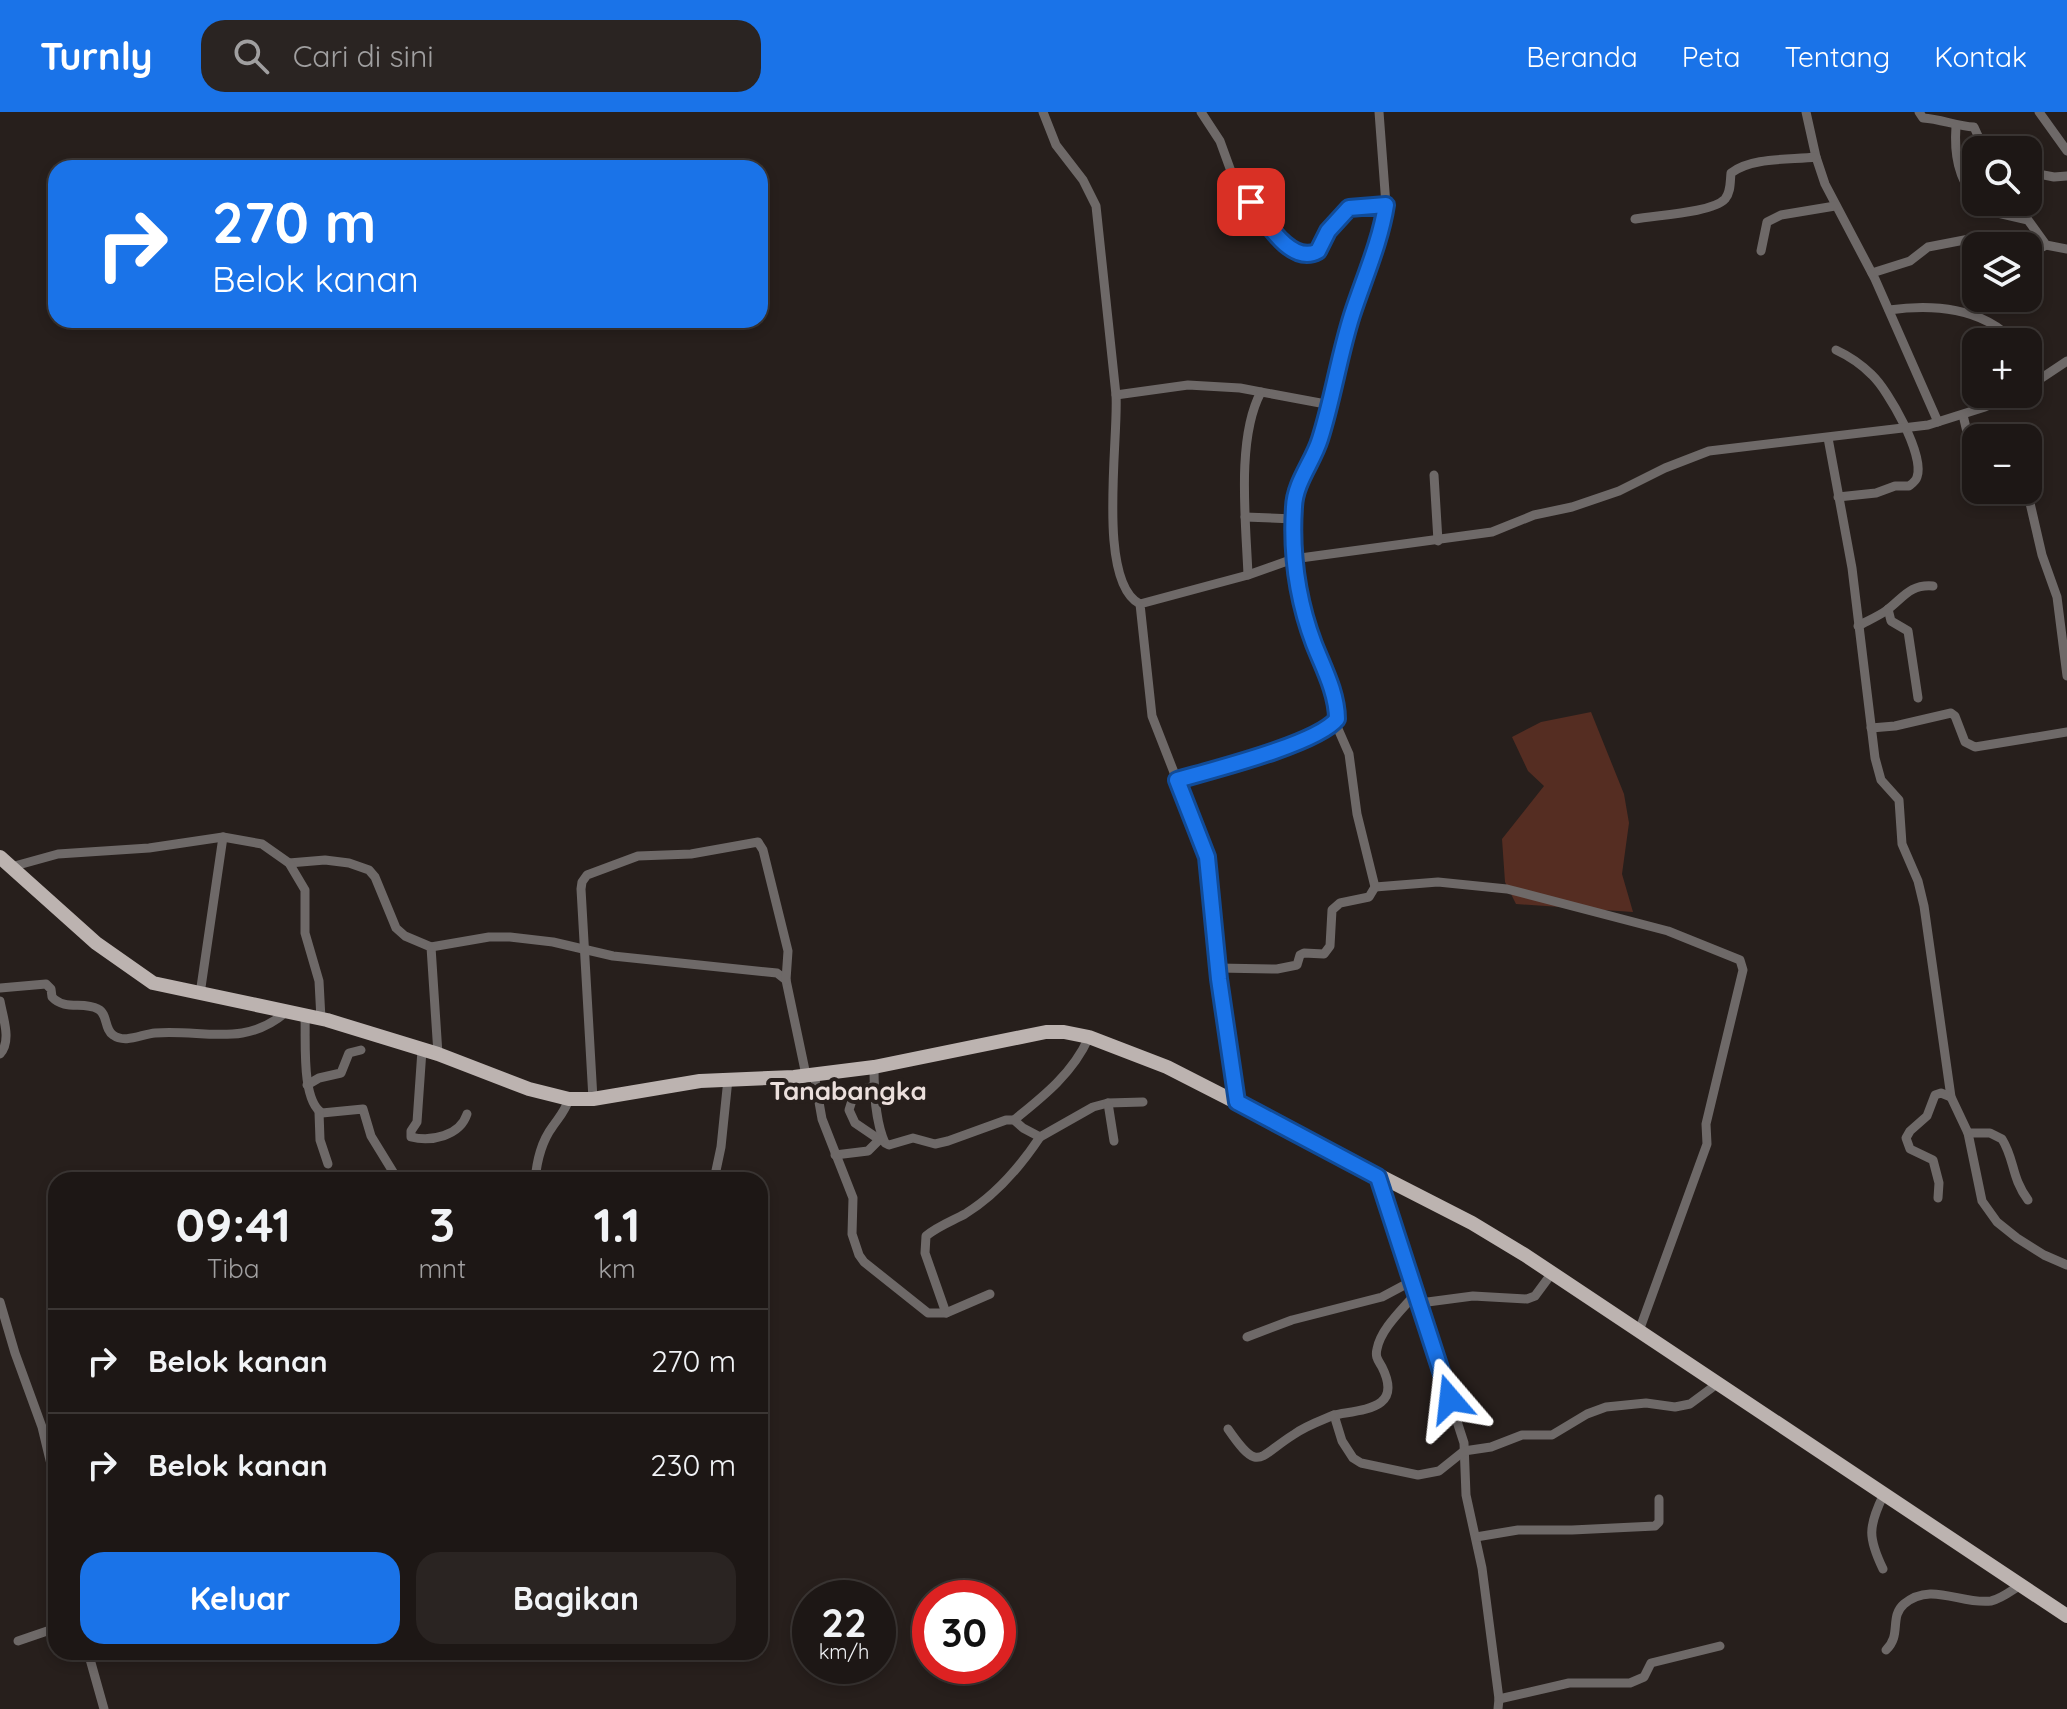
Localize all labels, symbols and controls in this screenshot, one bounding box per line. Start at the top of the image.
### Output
search box [201,20,761,92]
text: Turnly [40,32,153,80]
icon: search [229,34,273,78]
text: Cari di sini [293,37,434,75]
text: Beranda [1526,39,1638,74]
text: Peta [1682,39,1740,74]
text: Tentang [1784,39,1890,74]
text: Kontak [1934,39,2027,74]
map controls [1962,136,2042,504]
button: search [1962,136,2042,216]
pin [1217,168,1285,236]
icon: arrive [1229,180,1273,224]
text: 270 m [212,187,376,257]
icon: right [80,192,184,296]
button: layers [1962,232,2042,312]
text: Belok kanan [212,256,419,301]
button: + [1962,328,2042,408]
button: − [1962,424,2042,504]
district label: Tanabangka [769,1074,927,1107]
text: 09:41 [176,1194,291,1254]
text: 3 [429,1194,455,1254]
text: 1.1 [594,1194,640,1254]
text: Tiba [207,1252,260,1285]
text: mnt [418,1252,466,1285]
text: km [598,1252,636,1285]
icon: right [80,1339,124,1383]
text: Belok kanan [148,1342,328,1380]
text: 270 m [651,1342,736,1380]
position arrow [1408,1357,1492,1441]
icon: right [80,1443,124,1487]
text: Belok kanan [148,1446,328,1484]
text: 230 m [650,1446,736,1484]
button: Keluar [80,1552,400,1644]
button: Bagikan [416,1552,736,1644]
speed limit sign: 30 [912,1580,1016,1684]
text: 22 [821,1597,867,1647]
text: km/h [819,1639,869,1664]

